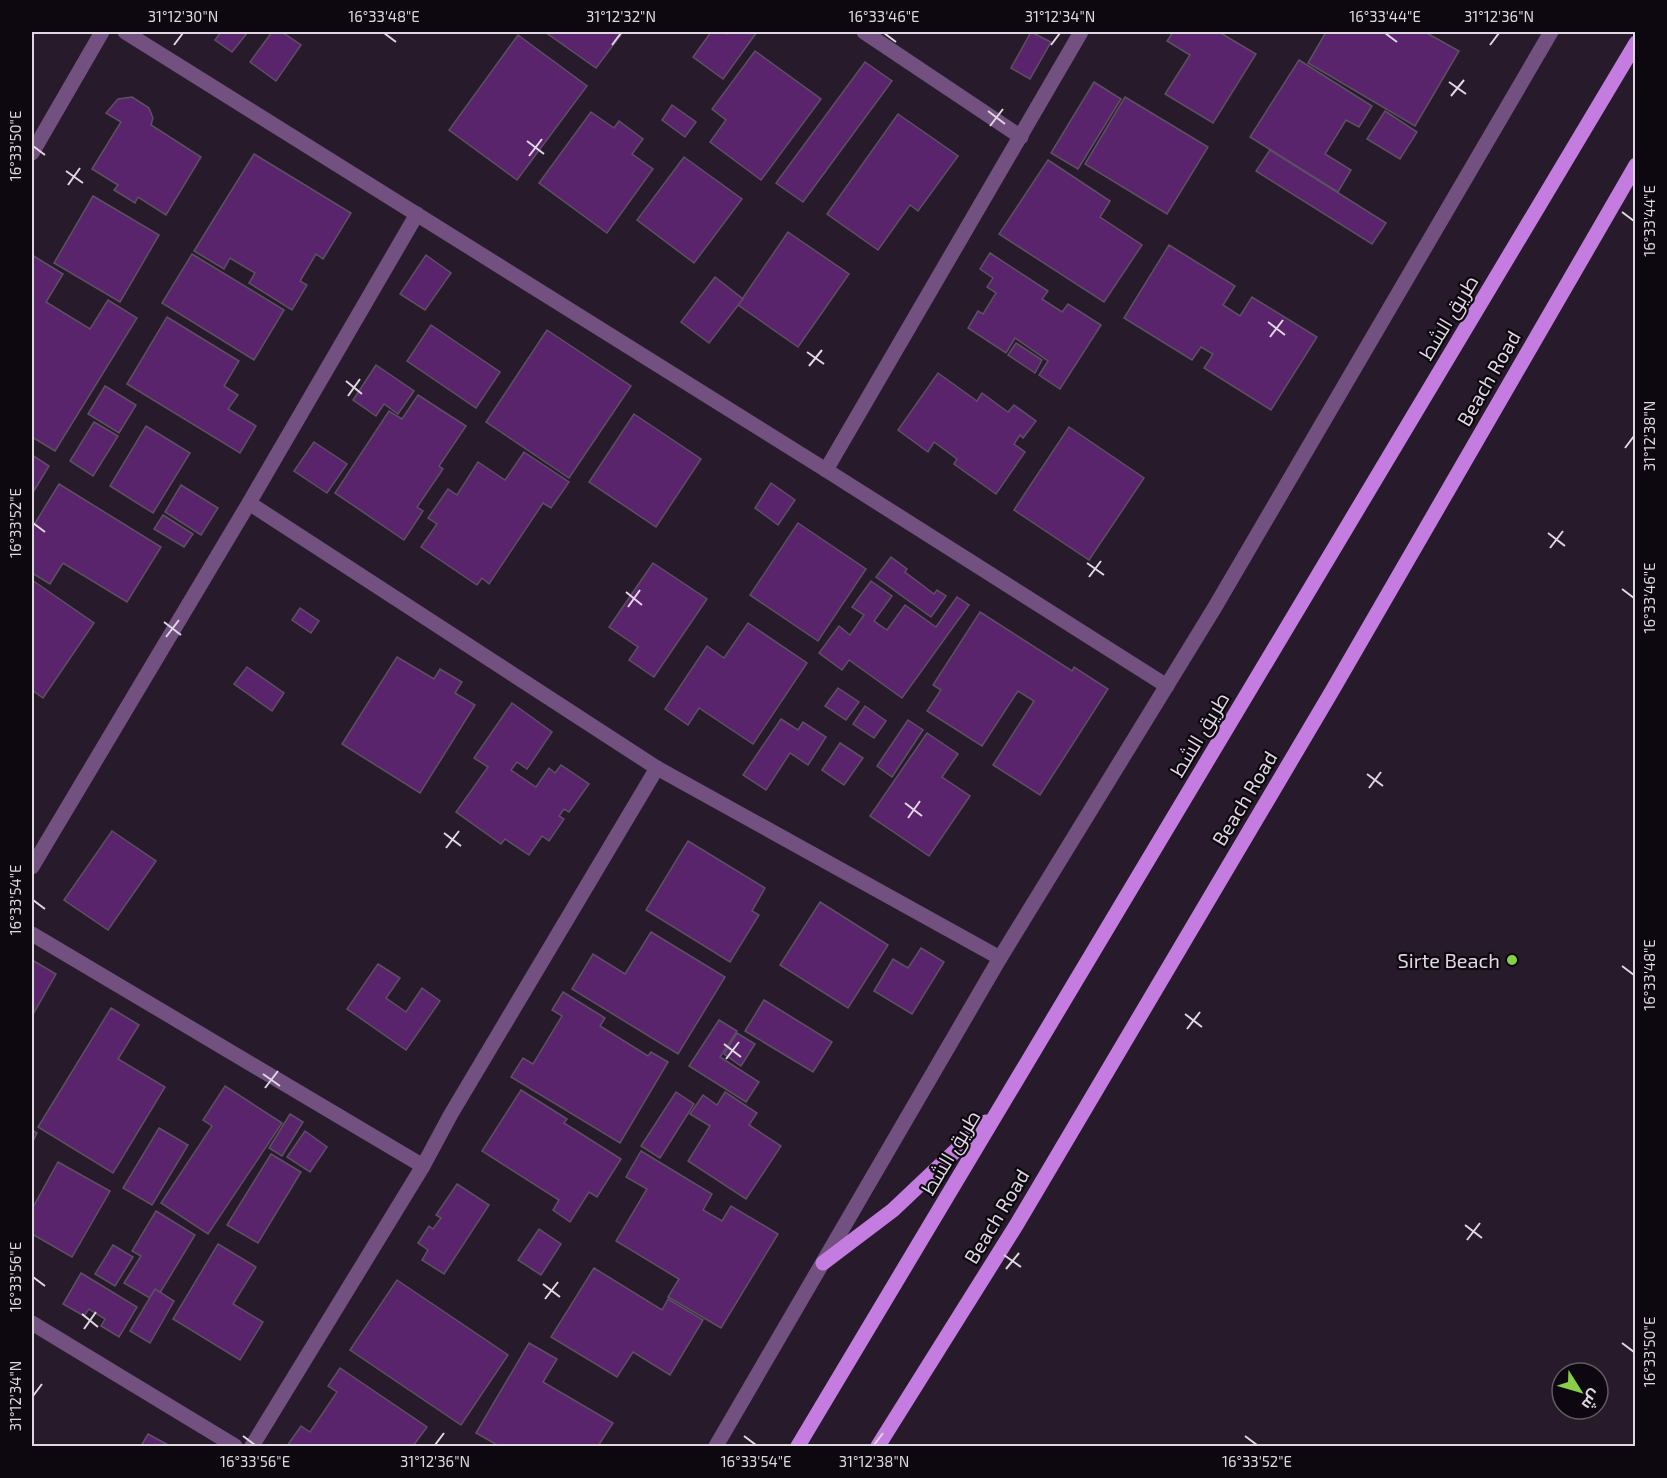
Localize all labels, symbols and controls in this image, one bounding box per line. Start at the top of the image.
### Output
text: 31°12'30"N [148,7,218,25]
text: 16°33'48"E [348,7,420,25]
text: 31°12'32"N [586,7,656,25]
text: 16°33'46"E [848,7,920,25]
text: 31°12'34"N [1025,7,1095,25]
text: 16°33'44"E [1349,7,1421,25]
text: 31°12'36"N [1464,7,1534,25]
text: 16°33'50"E [6,111,24,181]
text: 16°33'44"E [1640,185,1658,257]
street label: طريق الشط [1413,270,1484,365]
street label: Beach Road [1451,326,1525,430]
text: 31°12'38"N [1640,401,1658,471]
text: 16°33'52"E [6,488,24,558]
text: 16°33'46"E [1640,562,1658,634]
street label: طريق الشط [1164,687,1235,782]
street label: Beach Road [1206,746,1282,850]
text: 16°33'54"E [6,865,24,935]
text: 16°33'48"E [1640,939,1658,1011]
place label: Sirte Beach [1397,948,1500,972]
marker: Sirte Beach [1505,953,1519,967]
street label: طريق الشط [915,1105,986,1200]
street label: Beach Road [958,1164,1034,1268]
text: 16°33'56"E [6,1242,24,1312]
text: 16°33'50"E [1640,1317,1658,1387]
text: 31°12'34"N [6,1361,24,1431]
north arrow [1550,1361,1610,1421]
text: ش [1578,1386,1606,1414]
text: 16°33'56"E [220,1452,290,1470]
text: 31°12'36"N [400,1452,470,1470]
text: 16°33'54"E [721,1452,791,1470]
text: 31°12'38"N [839,1452,909,1470]
text: 16°33'52"E [1222,1452,1292,1470]

